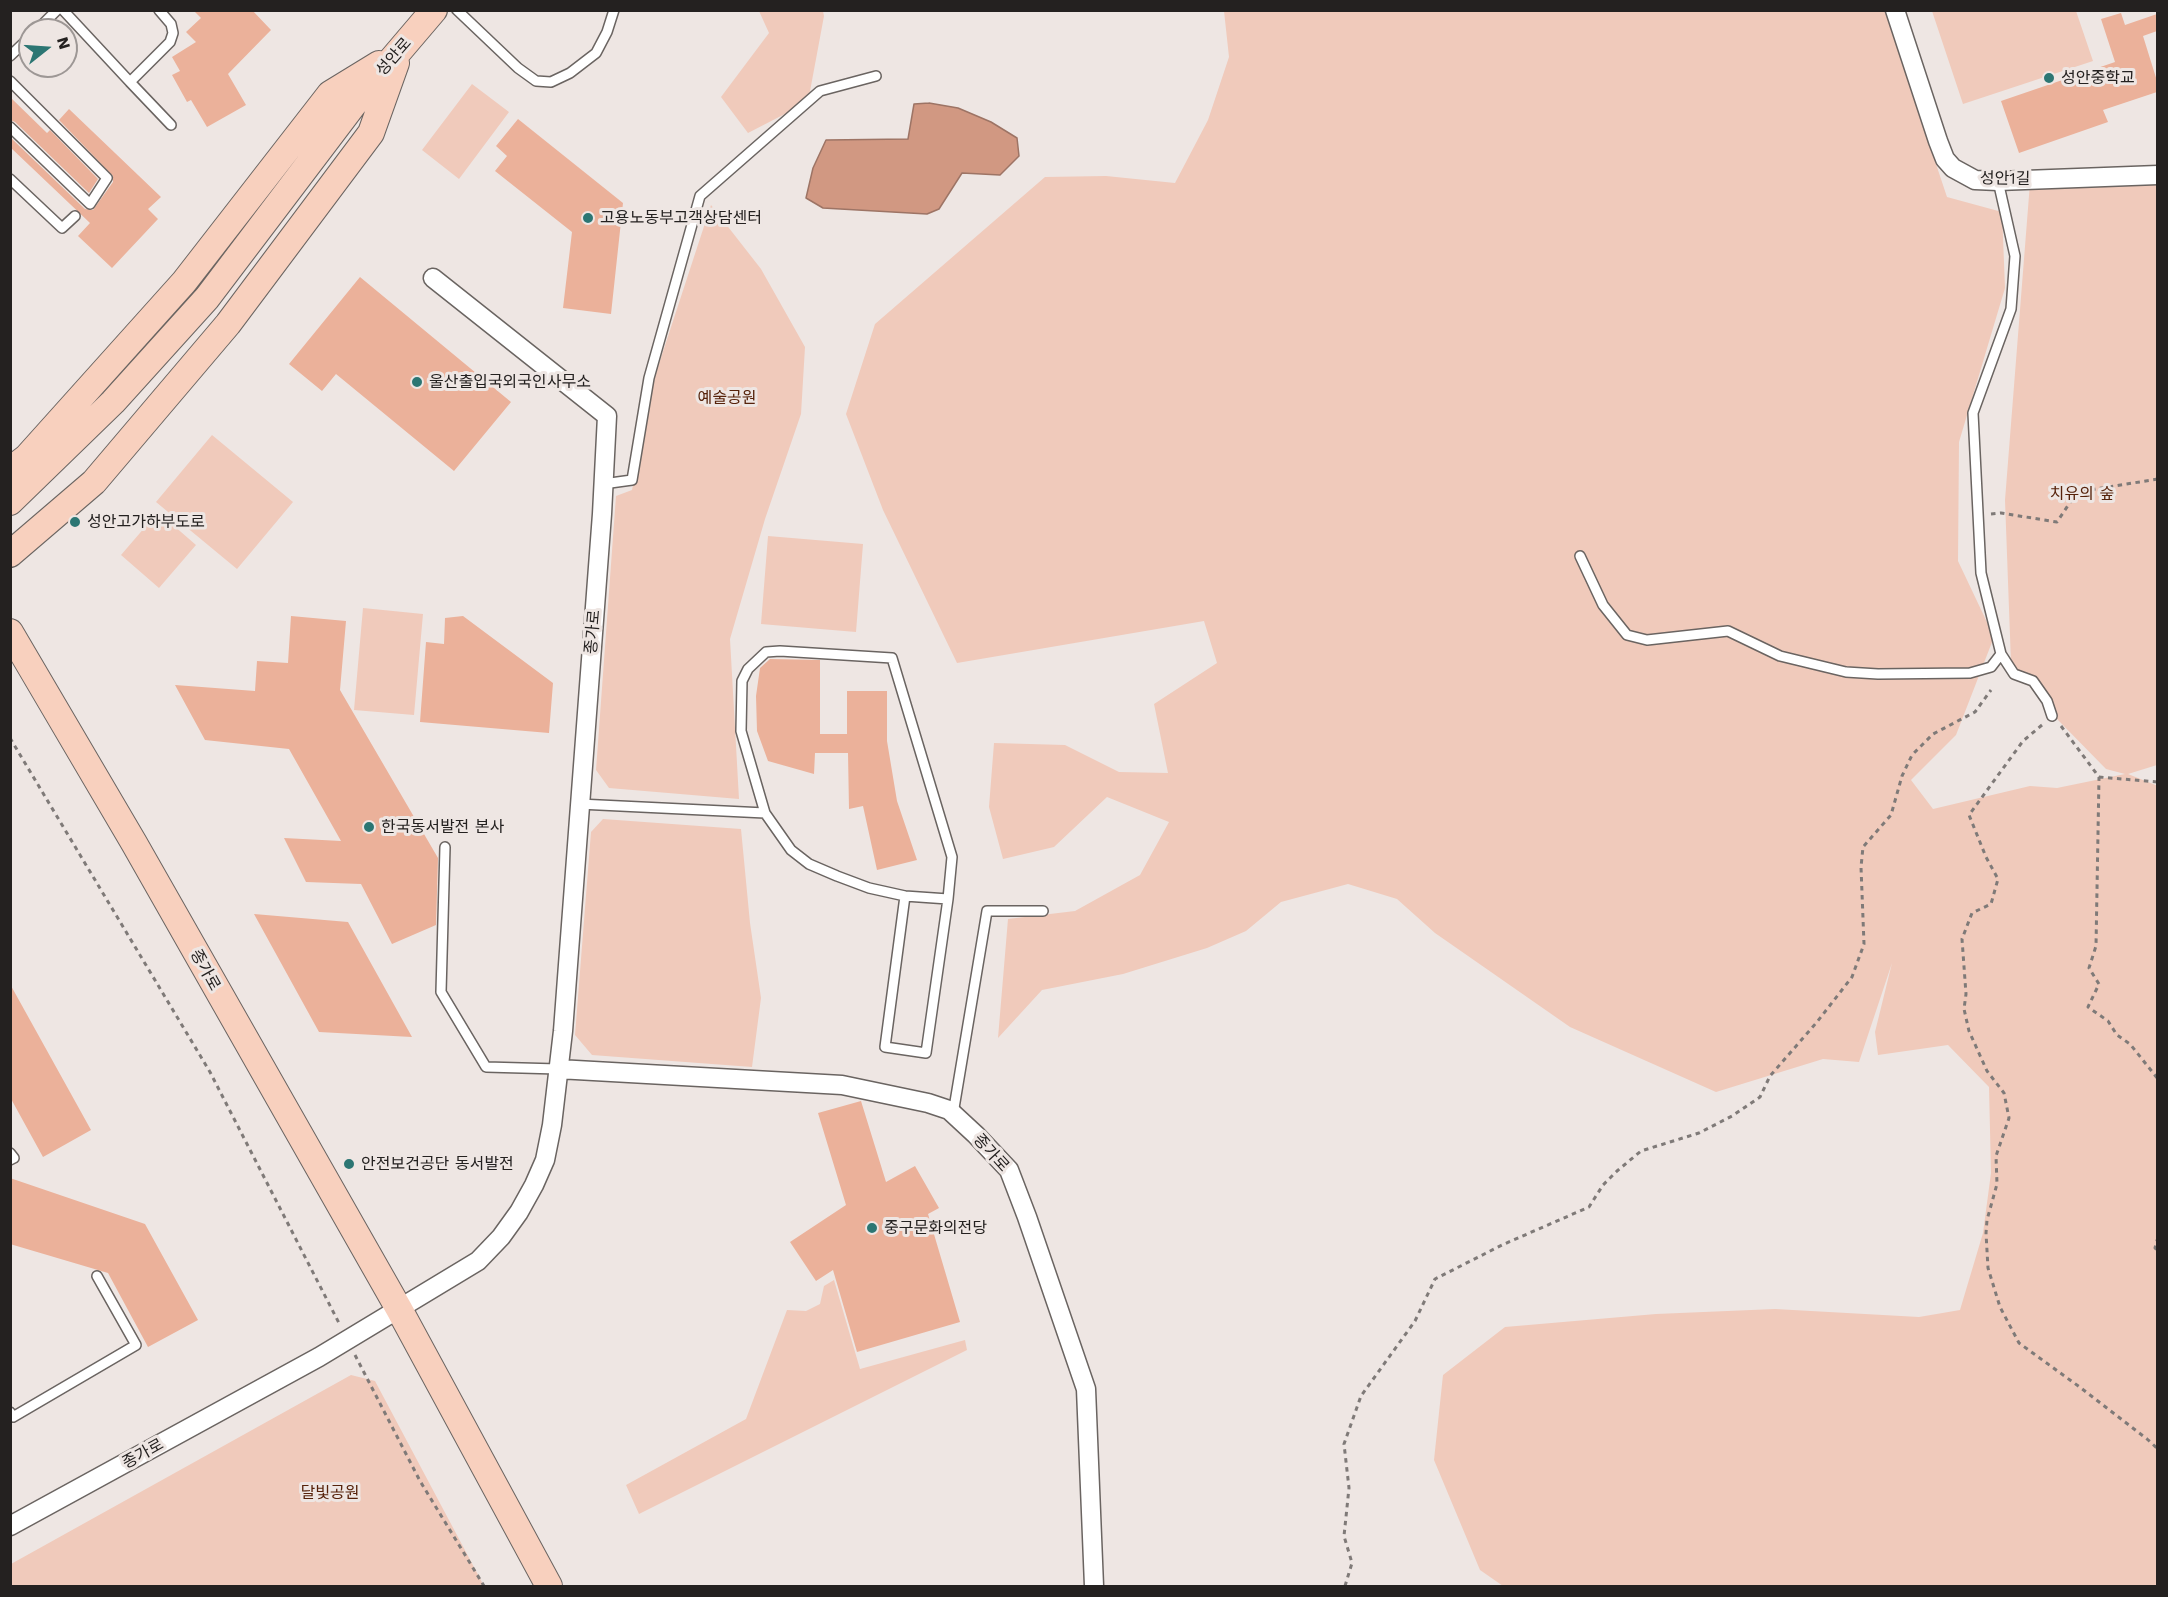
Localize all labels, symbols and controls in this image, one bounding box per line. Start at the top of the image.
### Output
north arrow [18,18,78,78]
street label: 성안로 [372,34,416,80]
text: N [53,35,75,52]
place label: 성안중학교 [2061,68,2135,88]
marker: 성안중학교 [2042,71,2056,85]
street label: 성안1길 [1980,169,2030,189]
place label: 고용노동부고객상담센터 [600,208,762,228]
marker: 고용노동부고객상담센터 [581,211,595,225]
place label: 울산출입국외국인사무소 [429,372,591,392]
marker: 울산출입국외국인사무소 [410,375,424,389]
park label: 예술공원 [698,388,756,408]
park label: 치유의 숲 [2050,484,2114,504]
place label: 성안고가하부도로 [87,512,205,532]
marker: 성안고가하부도로 [68,515,82,529]
street label: 종가로 [582,609,604,655]
place label: 한국동서발전 본사 [381,817,504,837]
marker: 한국동서발전 본사 [362,820,376,834]
street label: 종가로 [186,946,224,994]
street label: 종가로 [969,1130,1013,1176]
place label: 안전보건공단 동서발전 [361,1154,514,1174]
marker: 안전보건공단 동서발전 [342,1157,356,1171]
place label: 중구문화의전당 [884,1218,987,1238]
marker: 중구문화의전당 [865,1221,879,1235]
street label: 종가로 [119,1435,167,1473]
park label: 달빛공원 [301,1483,359,1503]

